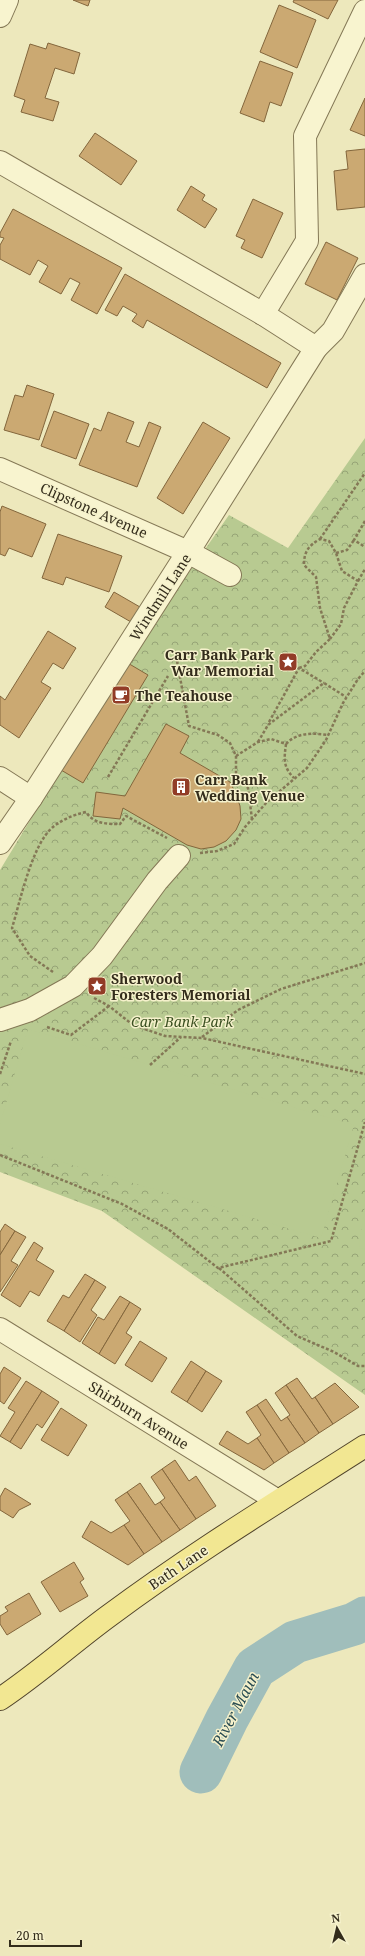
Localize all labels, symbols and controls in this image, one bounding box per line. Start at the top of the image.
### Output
street label: Clipstone Avenue [37,478,151,542]
street label: Windmill Lane [125,550,195,644]
place label: Carr Bank Park War Memorial [165,645,274,680]
place icon: Carr Bank Park War Memorial [277,651,299,673]
cafe icon: The Teahouse [110,684,132,706]
place label: The Teahouse [135,686,232,705]
place label: Carr Bank Wedding Venue [195,770,305,805]
building icon: Carr Bank Wedding Venue [170,776,192,798]
place label: Sherwood Foresters Memorial [111,969,251,1004]
place icon: Sherwood Foresters Memorial [86,975,108,997]
park label: Carr Bank Park [131,1012,234,1031]
street label: Shirburn Avenue [85,1377,193,1453]
street label: Bath Lane [145,1540,211,1594]
water label: River Maun [207,1668,263,1751]
north arrow [317,1908,357,1948]
text: N [330,1910,341,1926]
scale bar [10,1922,81,1948]
text: 20 m [16,1927,44,1944]

